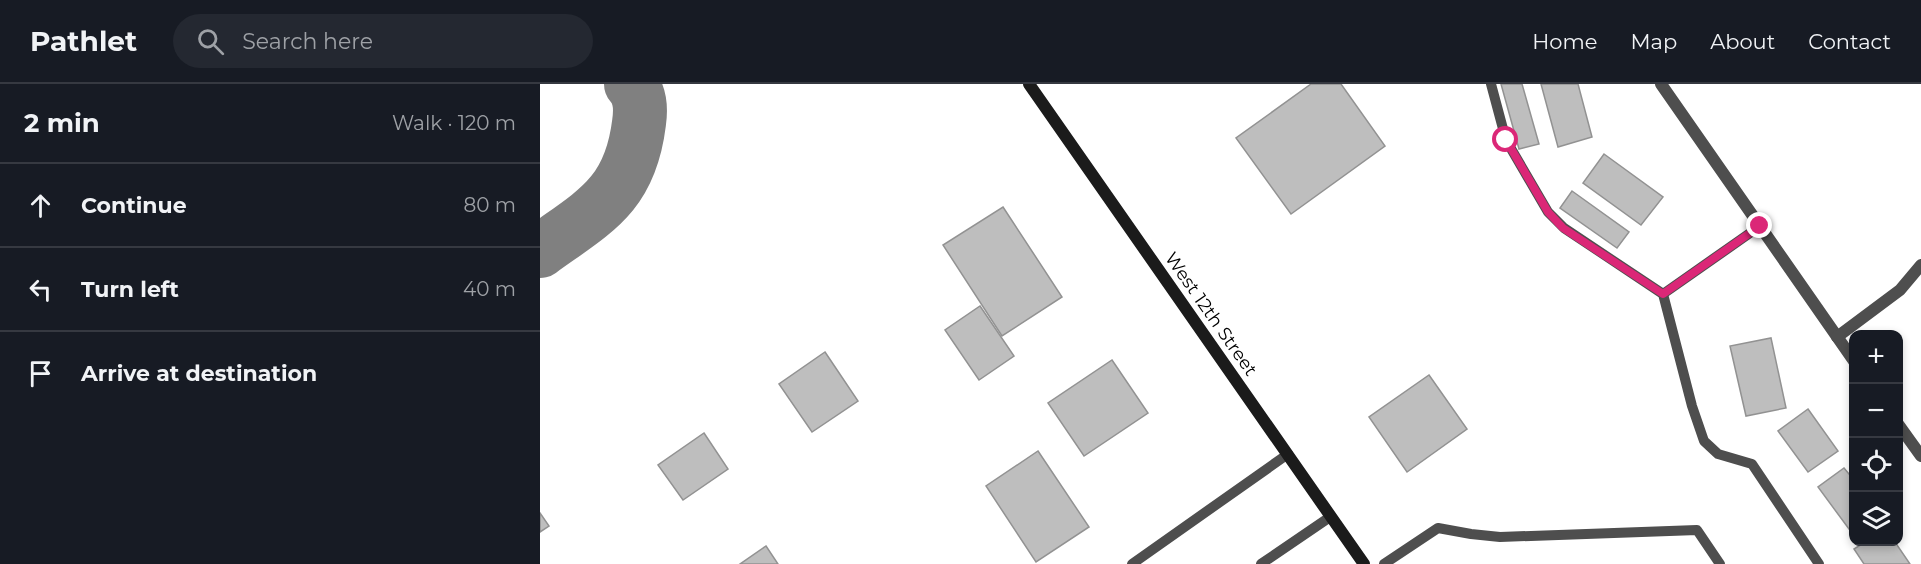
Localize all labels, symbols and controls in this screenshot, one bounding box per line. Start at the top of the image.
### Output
search box [173,14,593,68]
text: Pathlet [30,24,137,58]
icon: search [194,25,227,58]
text: Search here [242,28,373,55]
text: Home [1532,29,1597,54]
text: Map [1630,29,1677,54]
text: About [1710,29,1775,54]
text: Contact [1808,29,1891,54]
text: 2 min [24,107,100,139]
text: Walk · 120 m [392,111,516,135]
route start [1492,126,1518,152]
icon: ahead [24,189,57,222]
text: Continue [81,192,187,219]
text: 80 m [464,193,516,217]
route end [1746,212,1772,238]
street label: West 12th Street [1160,248,1262,380]
icon: left [24,273,57,306]
text: Turn left [81,276,179,303]
text: 40 m [463,277,516,301]
map controls [1849,330,1903,546]
button: + [1849,330,1903,384]
icon: arrive [24,357,57,390]
text: Arrive at destination [81,360,317,387]
button: − [1849,384,1903,438]
button: locate [1849,438,1903,492]
button: layers [1849,492,1903,546]

